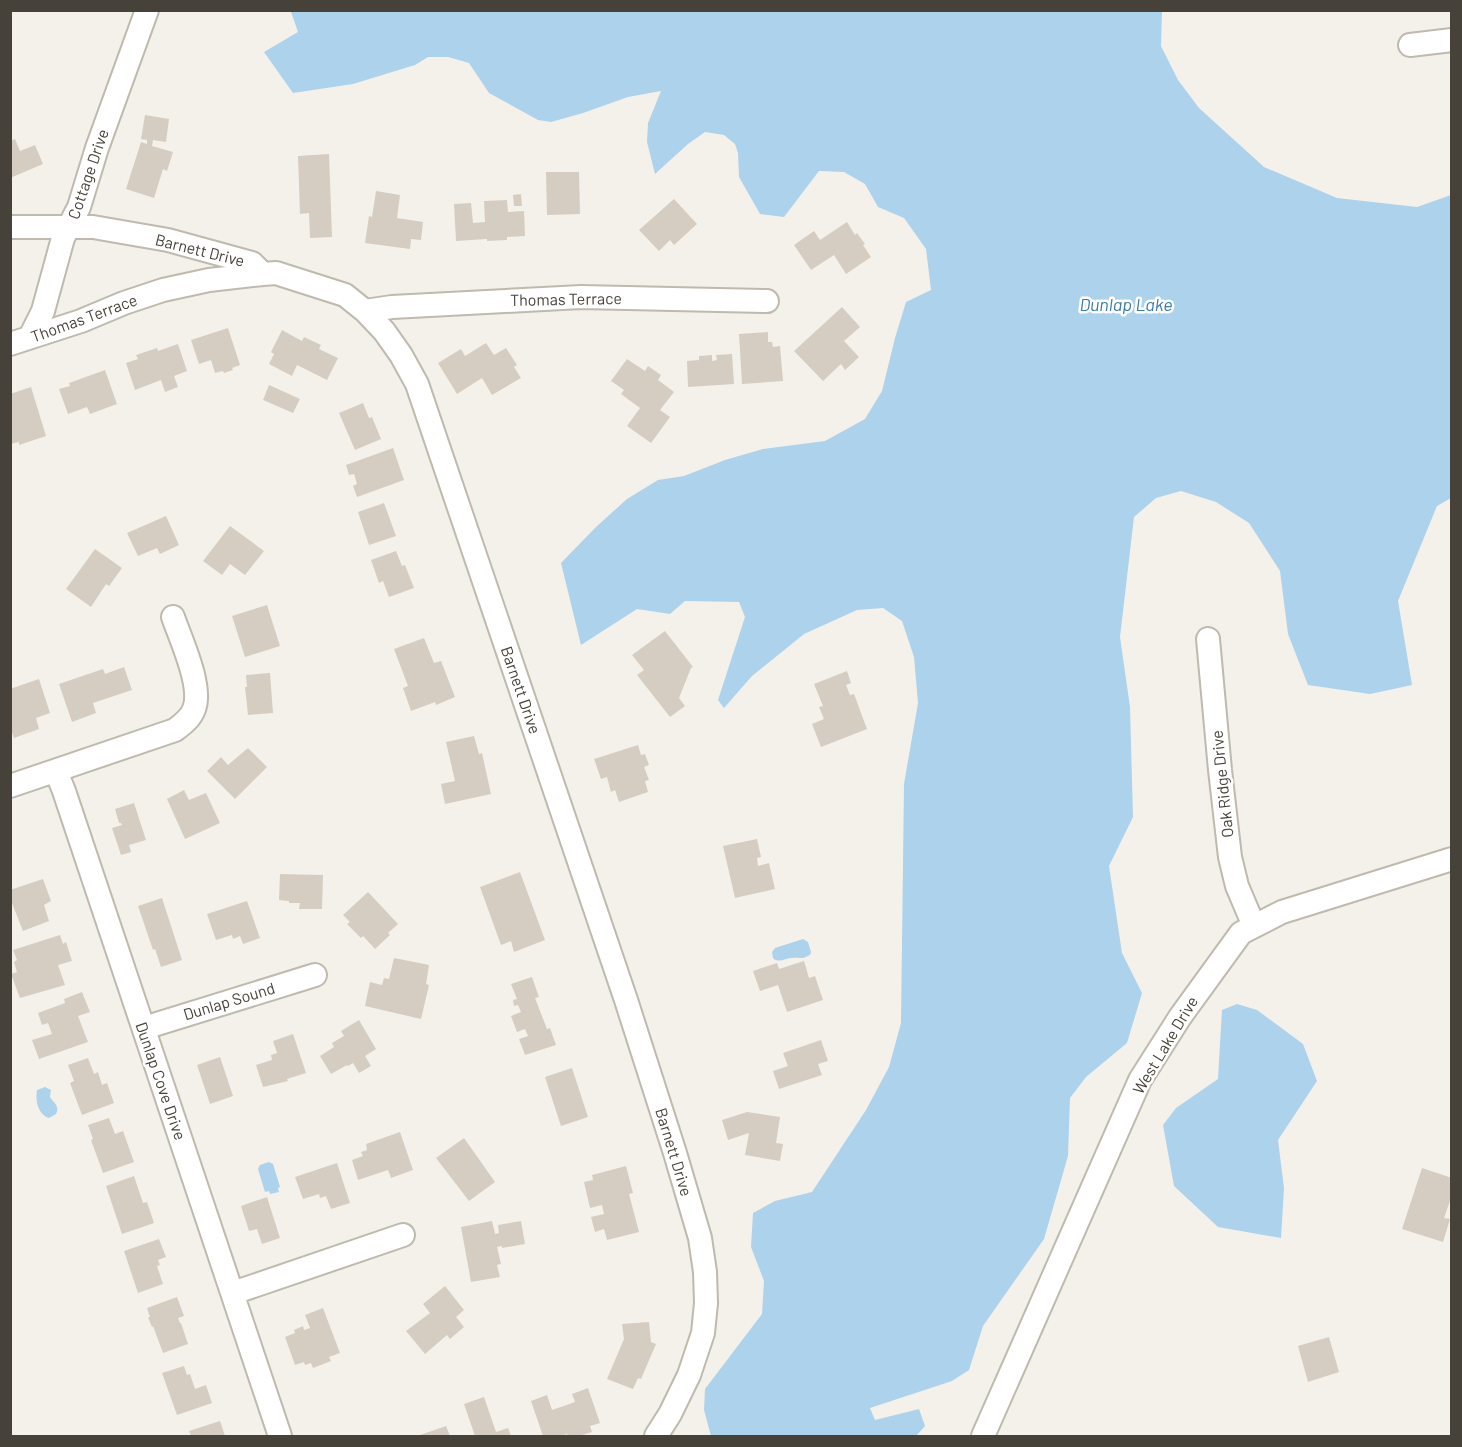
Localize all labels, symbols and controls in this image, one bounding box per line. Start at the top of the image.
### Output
street label: Cottage Drive [63,126,112,221]
street label: Barnett Drive [153,229,247,270]
street label: Thomas Terrace [510,288,622,309]
street label: Thomas Terrace [28,289,140,346]
water label: Dunlap Lake [1079,293,1173,315]
street label: Barnett Drive [498,644,545,736]
street label: Oak Ridge Drive [1206,729,1237,839]
street label: Dunlap Sound [181,978,277,1023]
street label: West Lake Drive [1128,992,1201,1097]
street label: Dunlap Cove Drive [132,1019,191,1142]
street label: Barnett Drive [652,1105,697,1198]

